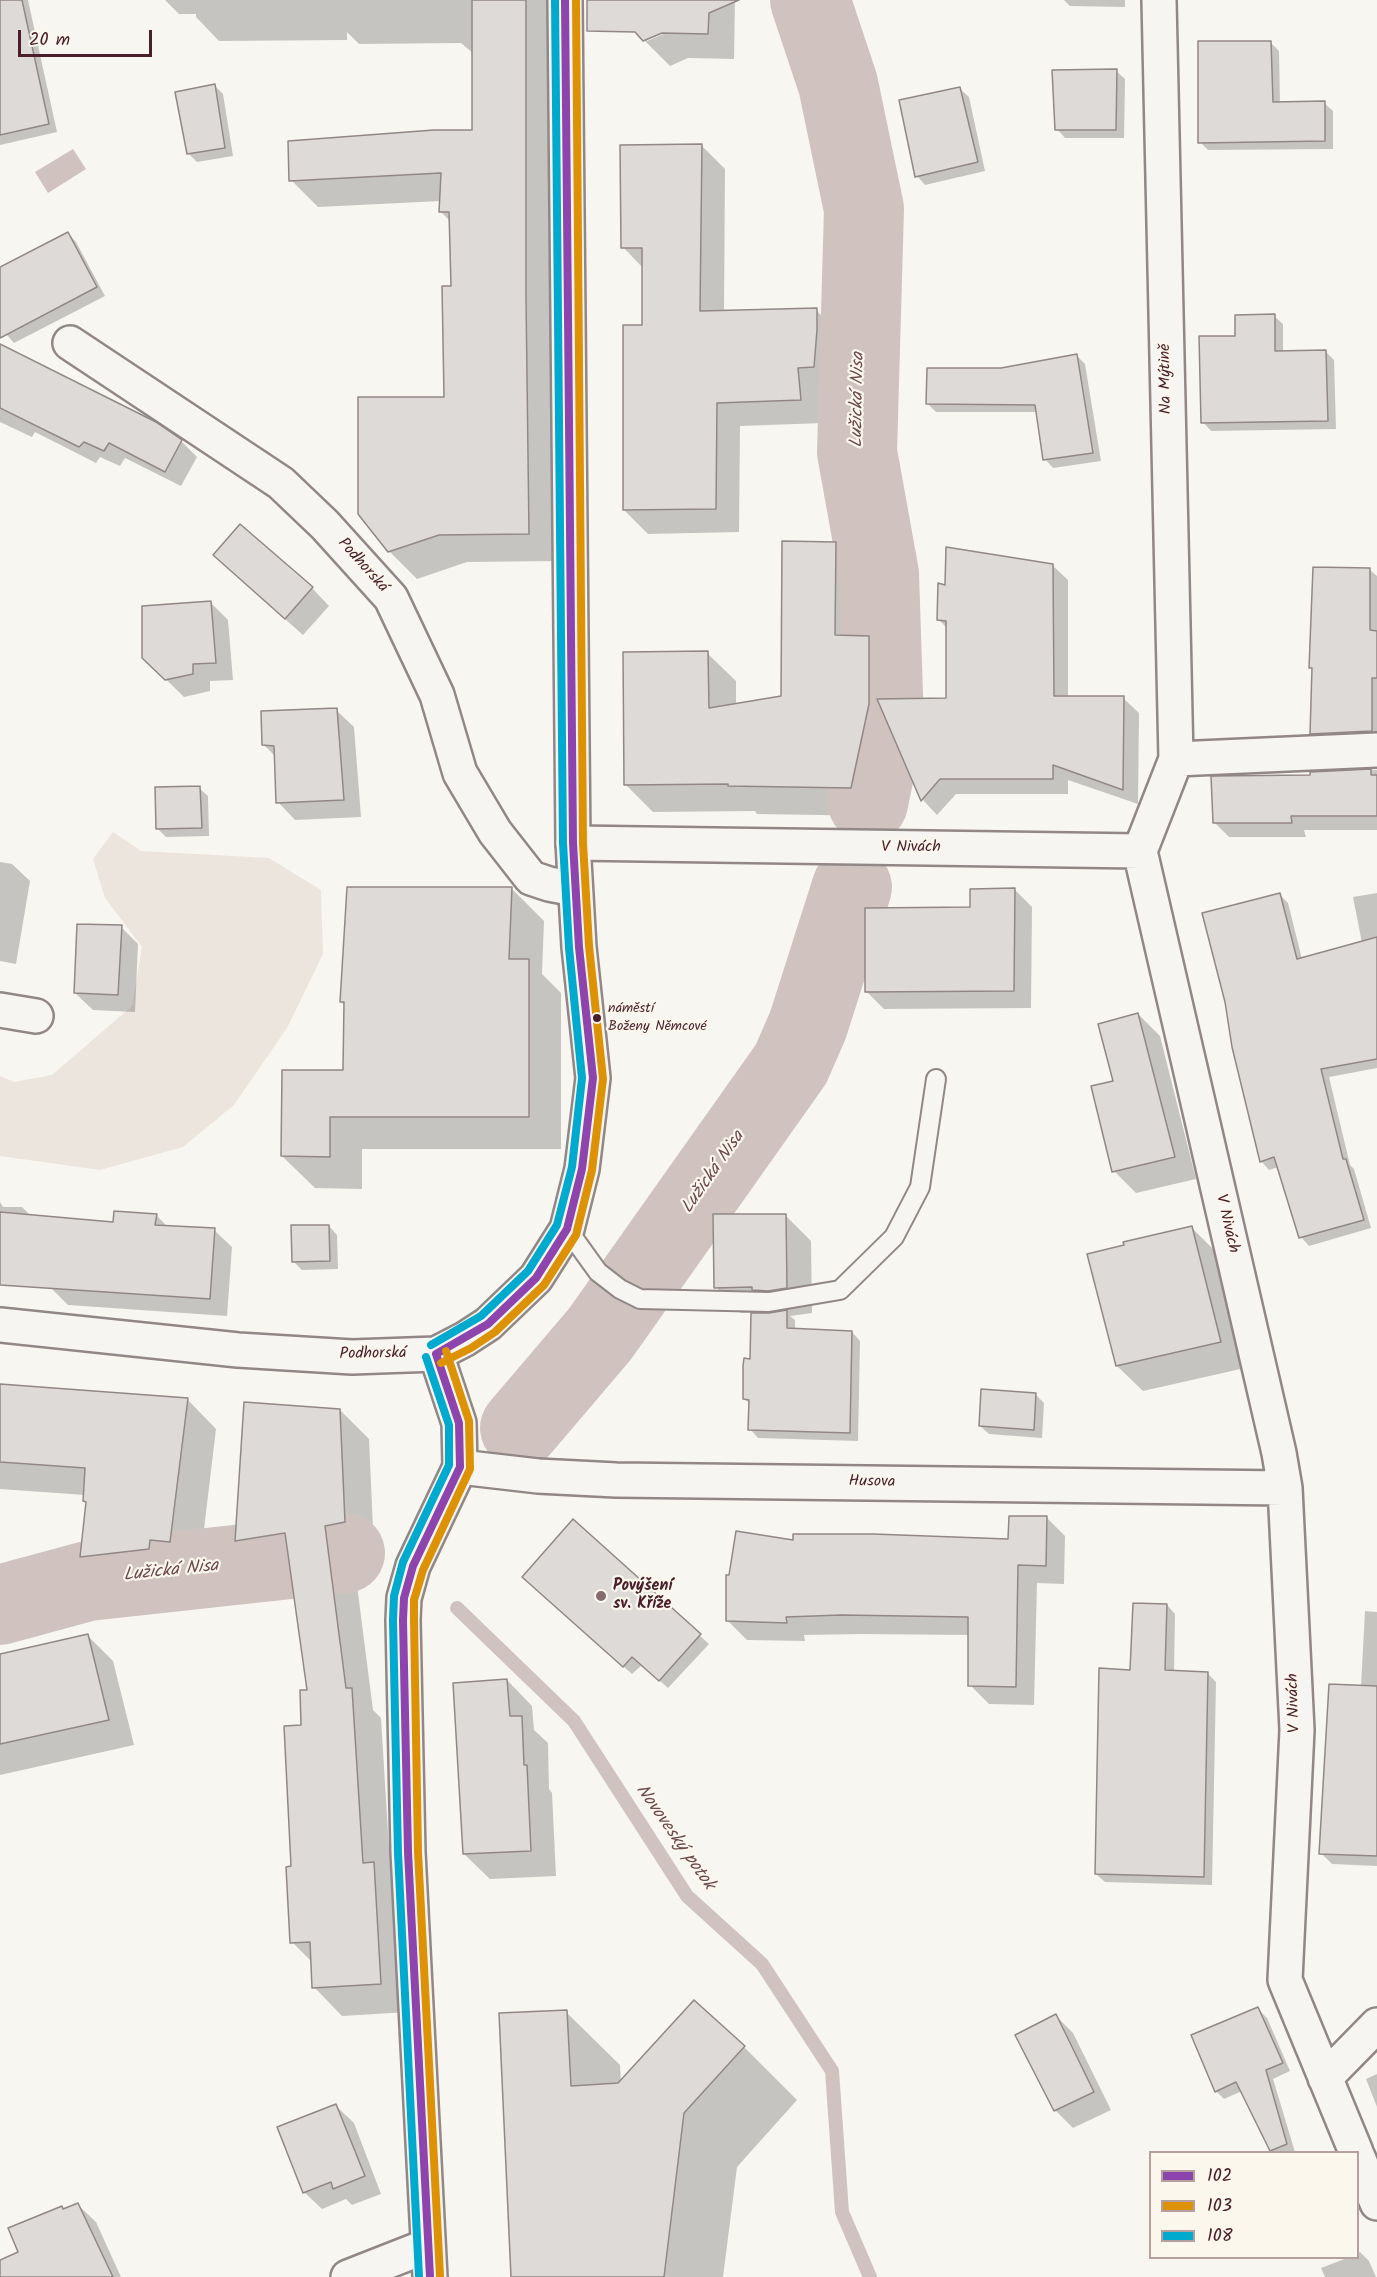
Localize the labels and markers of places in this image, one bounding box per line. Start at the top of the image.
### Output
place label: náměstí Boženy Němcové [608,1002,707,1034]
marker: náměstí Boženy Němcové [591,1012,603,1024]
place label: Povýšení sv. Kříže [613,1577,672,1615]
marker: Povýšení sv. Kříže [594,1589,608,1603]

